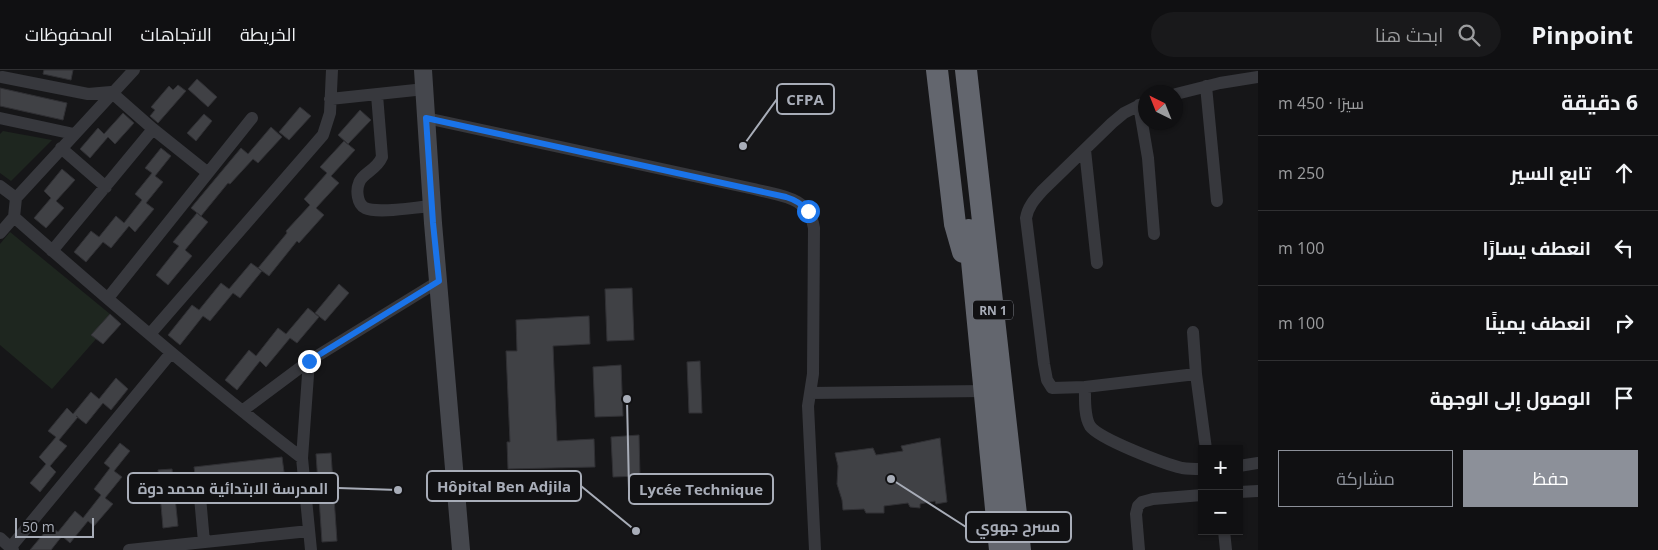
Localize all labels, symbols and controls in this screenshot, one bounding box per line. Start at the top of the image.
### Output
search box [1151,12,1501,57]
text: Pinpoint [1531,18,1633,51]
icon: search [1455,21,1483,49]
text: المحفوظات [25,22,113,46]
text: الاتجاهات [141,22,212,46]
text: الخريطة [240,22,296,46]
text: ابحث هنا [1375,22,1443,48]
callout: CFPA [777,84,834,114]
north arrow [1138,85,1183,130]
text: 6 دقيقة [1561,88,1638,116]
text: CFPA [786,89,824,109]
text: سيرًا · 450 m [1278,92,1364,114]
icon: ahead [1610,159,1638,187]
text: تابع السير [1511,160,1591,186]
text: 250 m [1278,162,1324,184]
route start [797,200,820,223]
icon: left [1610,234,1638,262]
text: انعطف يسارًا [1482,235,1591,261]
text: 100 m [1278,237,1324,259]
road number: RN 1 [973,300,1013,320]
icon: right [1610,309,1638,337]
text: انعطف يمينًا [1485,310,1591,336]
text: 100 m [1278,312,1324,334]
route end [298,350,321,373]
icon: arrive [1610,384,1638,412]
text: الوصول إلى الوجهة [1430,385,1591,411]
map controls [1198,445,1243,535]
button: + [1198,445,1243,490]
button: مشاركة [1278,450,1453,507]
button: حفظ [1463,450,1638,507]
callout: Hôpital Ben Adjila [427,471,581,501]
callout: المدرسة الابتدائية محمد دوة [128,473,338,503]
callout: Lycée Technique [629,474,773,504]
text: Hôpital Ben Adjila [437,476,571,496]
text: المدرسة الابتدائية محمد دوة [138,478,328,498]
text: Lycée Technique [639,479,763,499]
button: − [1198,490,1243,535]
callout: مسرح جهوي [966,512,1071,542]
scale bar [15,515,94,538]
text: مسرح جهوي [976,516,1060,539]
text: 50 m [22,517,55,536]

